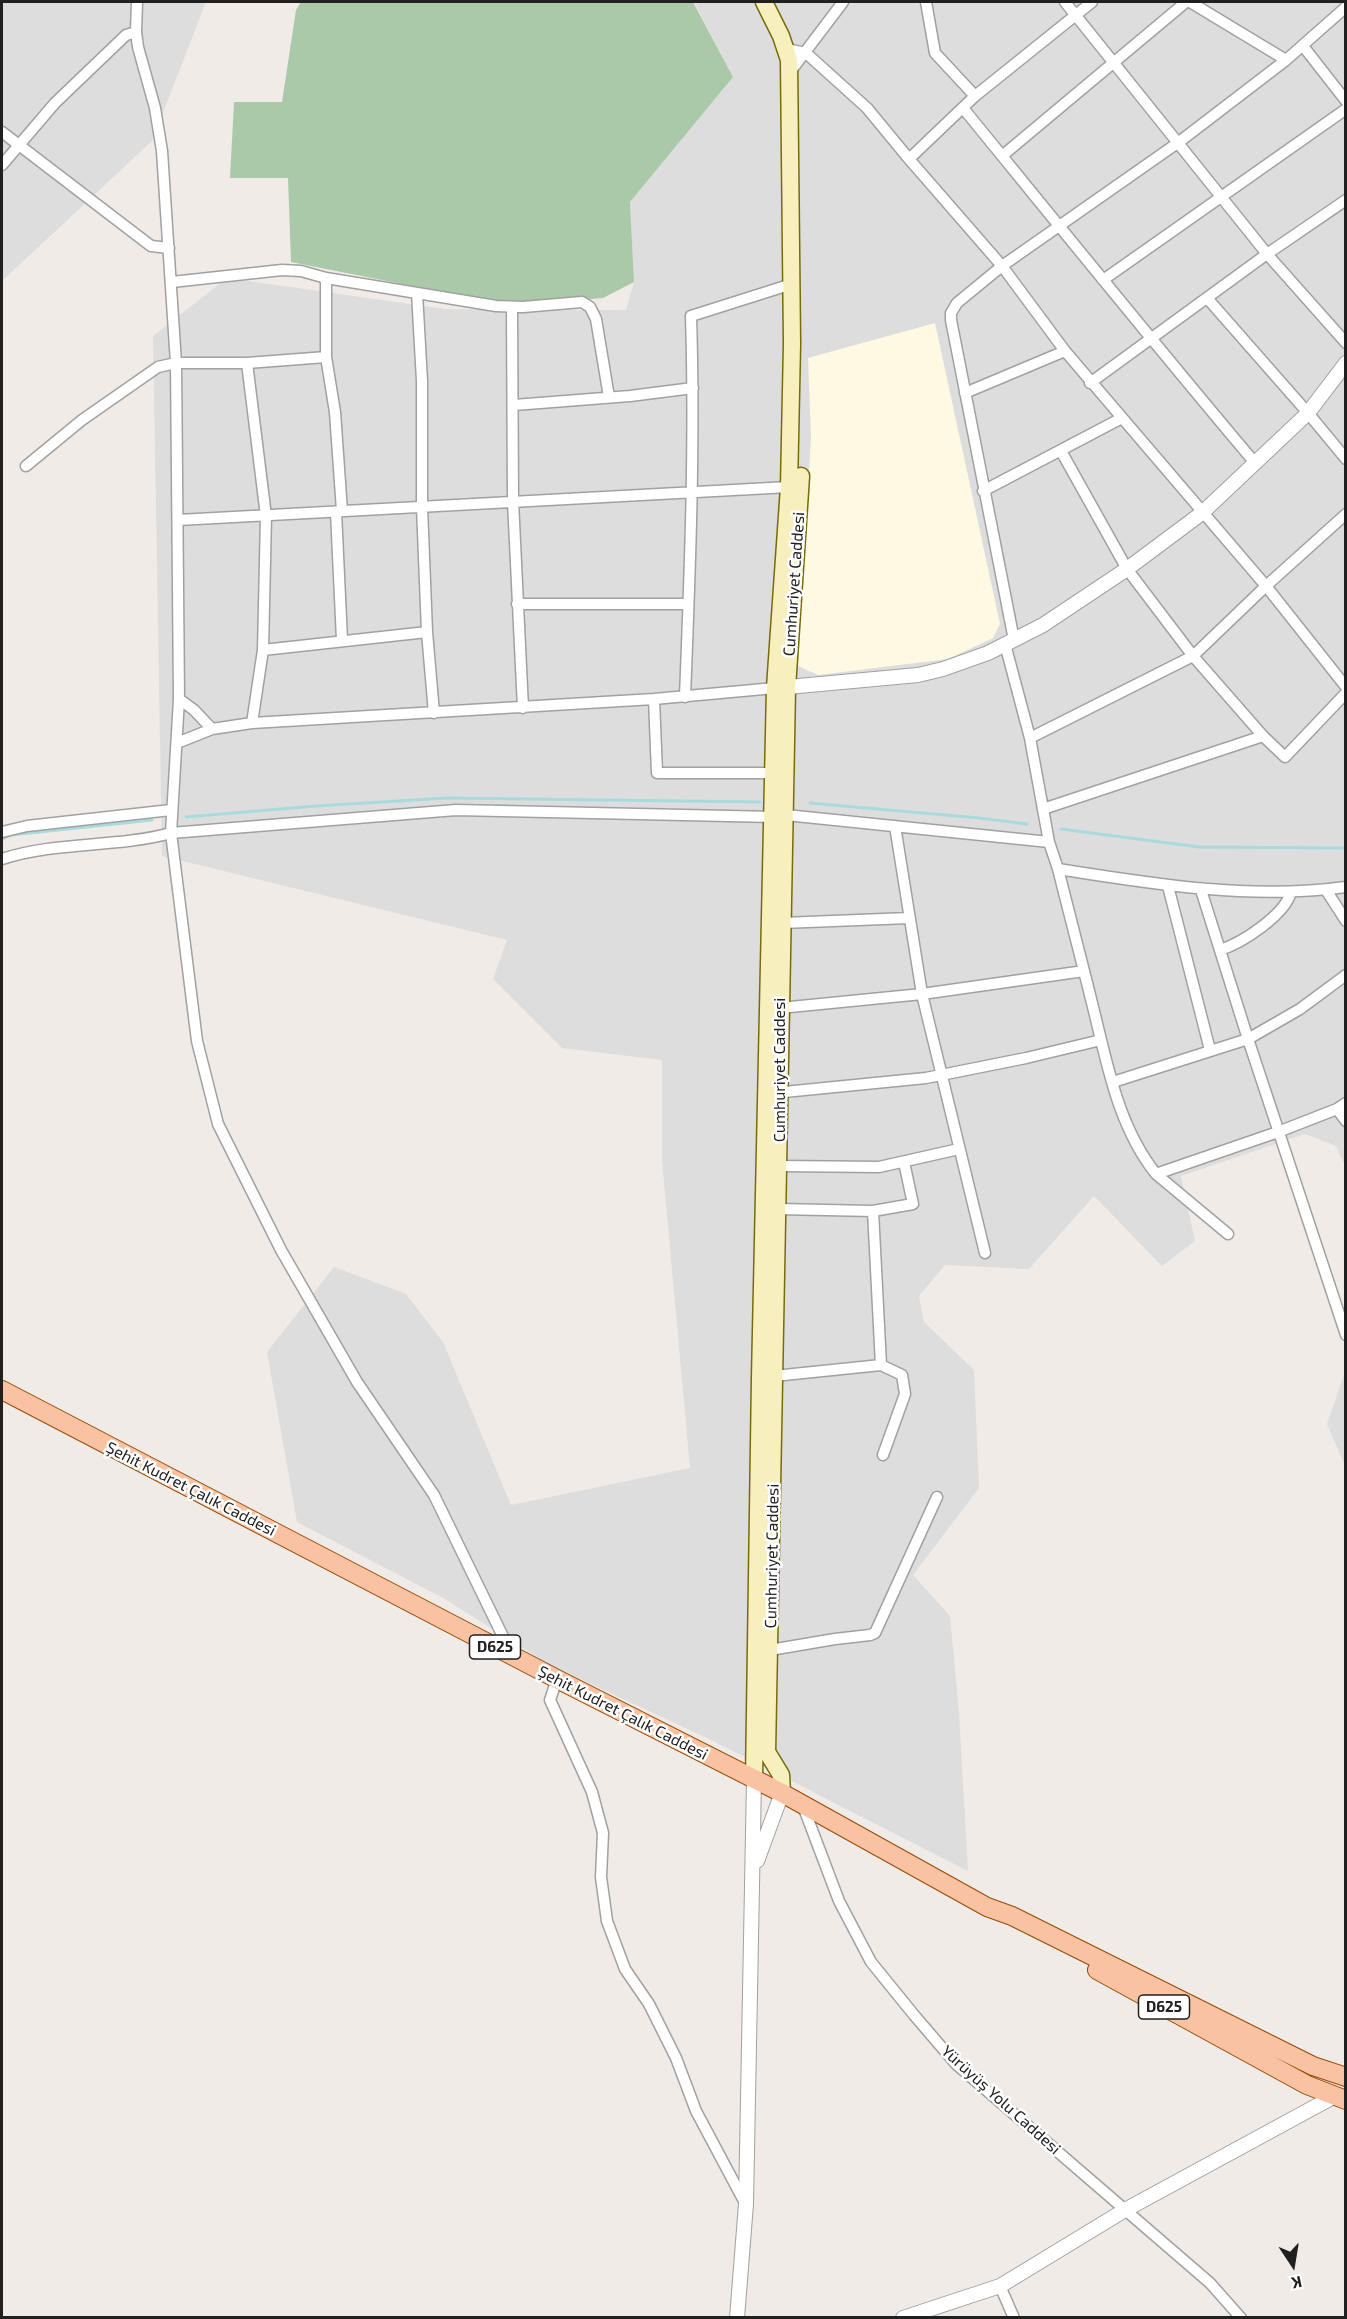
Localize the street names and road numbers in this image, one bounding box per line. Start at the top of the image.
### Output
street label: Cumhuriyet Caddesi [779,511,809,657]
street label: Cumhuriyet Caddesi [770,998,790,1142]
street label: Şehit Kudret Çalık Caddesi [103,1438,279,1540]
street label: Cumhuriyet Caddesi [761,1484,783,1628]
road number: D625 [470,1635,520,1659]
street label: Şehit Kudret Çalık Caddesi [535,1662,711,1764]
road number: D625 [1138,1995,1190,2019]
street label: Yürüyüş Yolu Caddesi [937,2041,1065,2159]

